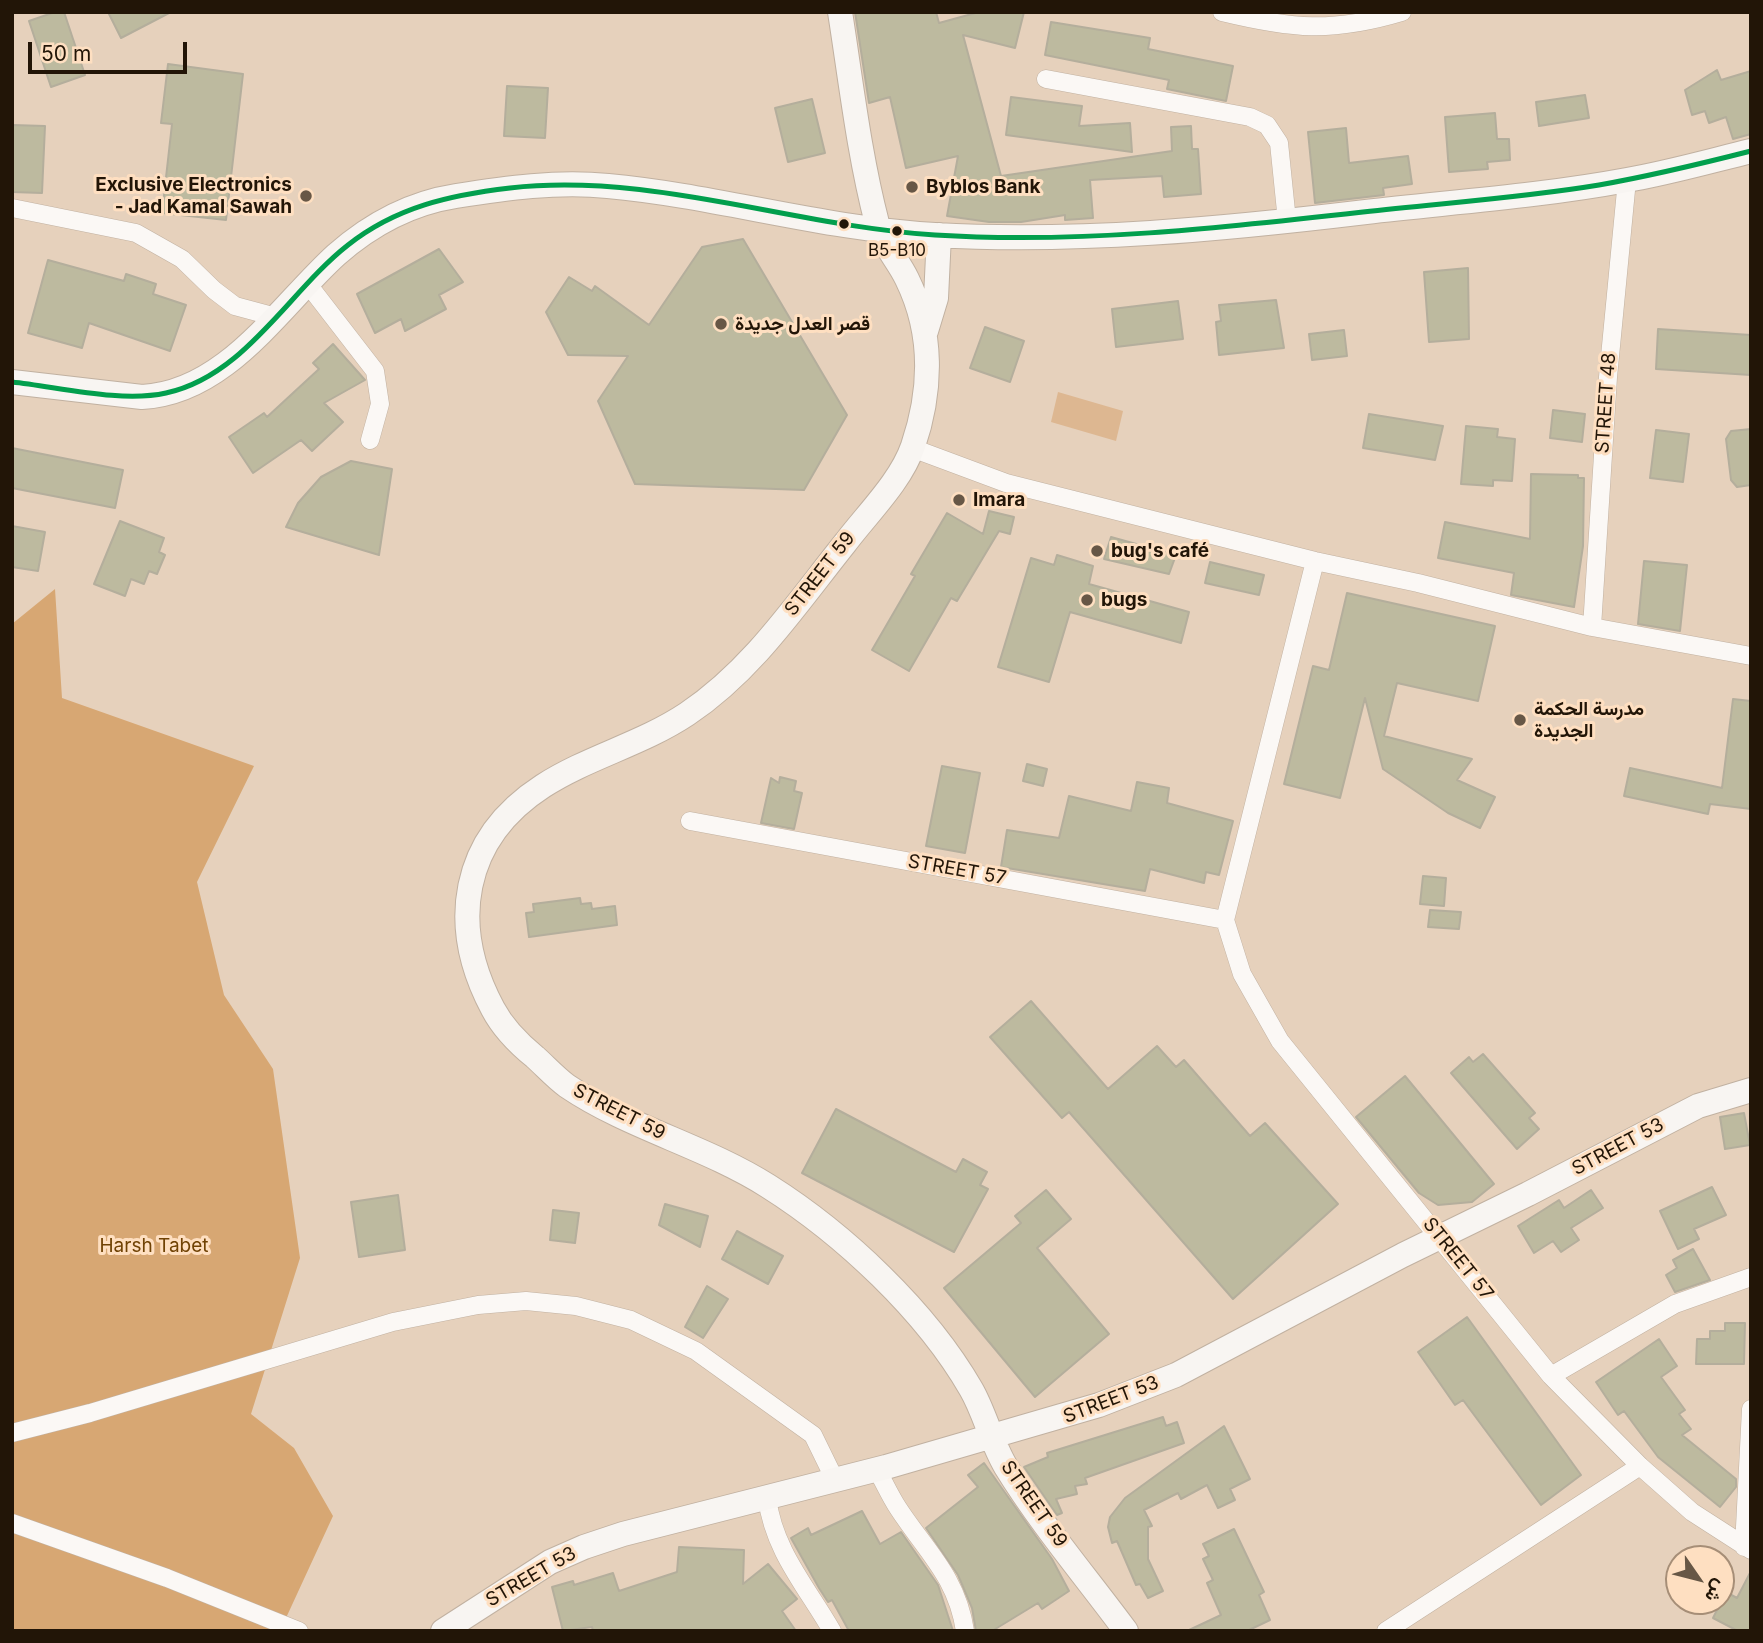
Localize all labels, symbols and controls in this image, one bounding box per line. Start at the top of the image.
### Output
scale bar [32,28,191,72]
text: 50 m [41,41,91,66]
place label: Exclusive Electronics - Jad Kamal Sawah [95,174,292,218]
place label: Byblos Bank [926,176,1040,198]
marker: Byblos Bank [904,179,920,195]
marker: Exclusive Electronics - Jad Kamal Sawah [298,188,314,204]
unlabelled marker [837,217,851,231]
marker: B5-B10 [890,224,904,238]
place label: B5-B10 [868,241,926,261]
place label: قصر العدل جديدة [735,313,870,335]
marker: قصر العدل جديدة [713,316,729,332]
street label: STREET 48 [1591,352,1621,454]
place label: Imara [973,489,1025,511]
marker: Imara [951,492,967,508]
street label: STREET 59 [780,527,860,621]
place label: bug's café [1111,540,1209,562]
marker: bug's café [1089,543,1105,559]
place label: bugs [1101,589,1147,611]
marker: bugs [1079,592,1095,608]
place label: مدرسة الحكمة الجديدة [1534,698,1644,742]
marker: مدرسة الحكمة الجديدة [1512,712,1528,728]
street label: STREET 57 [906,850,1008,890]
street label: STREET 59 [569,1079,669,1145]
street label: STREET 53 [1568,1113,1668,1181]
street label: STREET 57 [1418,1213,1498,1305]
park label: Harsh Tabet [99,1235,209,1257]
street label: STREET 53 [1060,1371,1162,1429]
street label: STREET 59 [996,1456,1072,1552]
street label: STREET 53 [482,1542,580,1612]
north arrow [1665,1545,1735,1615]
text: ش [1700,1575,1732,1607]

